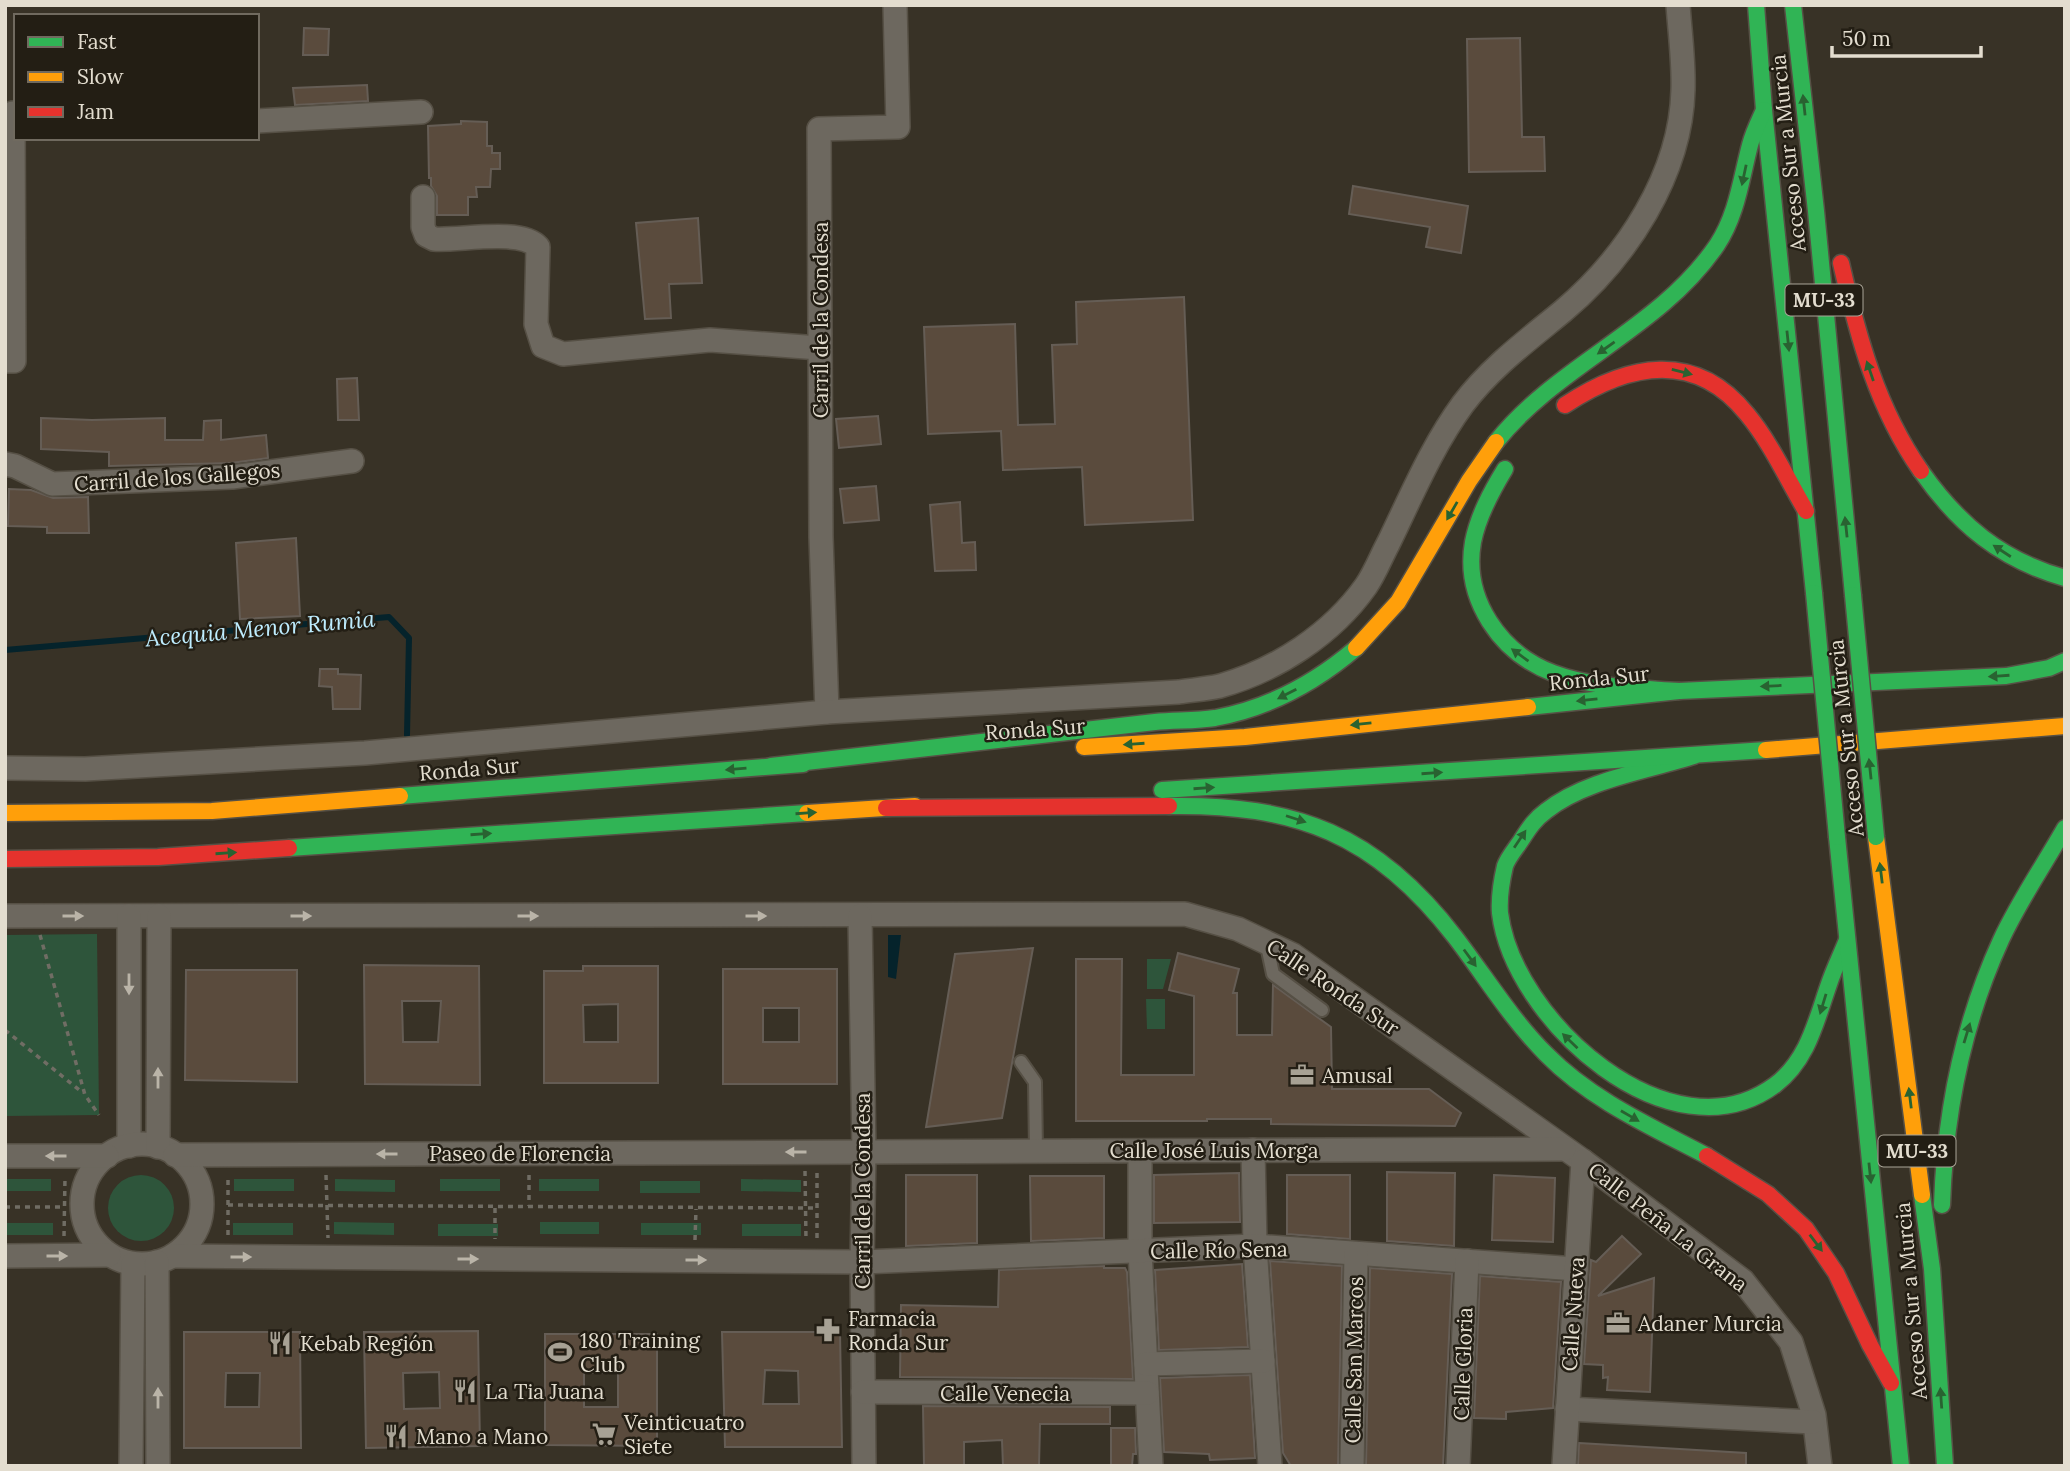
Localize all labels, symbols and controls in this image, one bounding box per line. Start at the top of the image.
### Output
legend [14,14,259,140]
scale bar [1832,14,1981,58]
text: 50 m [1842,25,1891,52]
text: Fast [77,28,117,55]
street label: Acceso Sur a Murcia [1764,53,1812,254]
text: Slow [77,63,124,90]
one-way arrow [1798,94,1809,116]
text: Jam [76,98,114,125]
one-way arrow [1738,164,1749,186]
street label: Carril de la Condesa [807,222,834,418]
road number: MU-33 [1786,284,1862,316]
one-way arrow [1783,331,1794,353]
one-way arrow [1597,341,1615,355]
one-way arrow [1864,360,1875,381]
one-way arrow [1671,367,1693,378]
street label: Carril de los Gallegos [73,456,281,498]
one-way arrow [1446,501,1459,520]
one-way arrow [1840,516,1851,538]
one-way arrow [1993,545,2012,558]
water label: Acequia Menor Rumia [143,603,376,653]
street label: Acceso Sur a Murcia [1822,638,1870,839]
one-way arrow [1511,647,1529,662]
street label: Ronda Sur [1548,659,1650,697]
one-way arrow [1987,671,2009,682]
one-way arrow [1760,681,1782,692]
one-way arrow [1277,689,1297,700]
one-way arrow [1576,695,1598,706]
street label: Ronda Sur [984,712,1086,746]
one-way arrow [1349,719,1371,730]
one-way arrow [1123,739,1145,750]
street label: Ronda Sur [418,751,520,787]
one-way arrow [1864,758,1875,780]
one-way arrow [725,764,747,775]
one-way arrow [1421,767,1443,778]
one-way arrow [1194,782,1216,793]
one-way arrow [796,807,818,818]
one-way arrow [1285,814,1306,825]
one-way arrow [471,828,493,839]
one-way arrow [1513,830,1527,848]
one-way arrow [215,847,237,858]
one-way arrow [1876,862,1887,884]
one-way arrow [63,910,85,922]
one-way arrow [290,910,312,922]
one-way arrow [518,910,540,922]
one-way arrow [745,910,767,922]
street label: Calle Ronda Sur [1262,933,1404,1041]
one-way arrow [1462,949,1476,967]
one-way arrow [123,973,135,995]
one-way arrow [1818,993,1828,1014]
one-way arrow [1962,1022,1973,1043]
one-way arrow [1562,1033,1579,1050]
office icon: Amusal [1288,1061,1316,1089]
place label: Amusal [1321,1062,1393,1089]
one-way arrow [152,1067,164,1089]
one-way arrow [1905,1087,1916,1109]
street label: Carril de la Condesa [849,1093,876,1289]
one-way arrow [1620,1110,1640,1122]
road number: MU-33 [1878,1135,1955,1166]
street label: Calle José Luis Morga [1109,1137,1319,1164]
street label: Paseo de Florencia [429,1140,611,1167]
one-way arrow [785,1146,807,1158]
one-way arrow [375,1148,397,1160]
one-way arrow [45,1150,67,1162]
street label: Calle Peña La Grana [1583,1156,1753,1298]
one-way arrow [1865,1162,1876,1184]
street label: Acceso Sur a Murcia [1889,1201,1933,1402]
one-way arrow [1809,1233,1824,1251]
street label: Calle Río Sena [1150,1235,1288,1265]
one-way arrow [47,1250,69,1261]
one-way arrow [230,1252,252,1263]
one-way arrow [458,1253,480,1265]
one-way arrow [685,1254,707,1266]
street label: Calle Nueva [1556,1256,1590,1372]
street label: Calle San Marcos [1339,1276,1369,1444]
place label: Farmacia Ronda Sur [848,1305,948,1356]
street label: Calle Gloria [1448,1307,1478,1421]
office icon: Adaner Murcia [1604,1309,1632,1337]
place label: Adaner Murcia [1637,1310,1782,1337]
pharmacy icon: Farmacia Ronda Sur [814,1316,842,1344]
place label: 180 Training Club [580,1327,700,1378]
restaurant icon: Kebab Región [266,1329,294,1357]
place label: Kebab Región [300,1330,434,1357]
sports icon: 180 Training Club [546,1338,574,1366]
restaurant icon: La Tia Juana [451,1377,479,1405]
place label: La Tia Juana [485,1378,605,1405]
street label: Calle Venecia [940,1380,1070,1407]
one-way arrow [152,1386,164,1408]
one-way arrow [1935,1386,1946,1408]
place label: Veinticuatro Siete [623,1409,745,1460]
supermarket icon: Veinticuatro Siete [590,1420,618,1448]
restaurant icon: Mano a Mano [382,1422,410,1450]
place label: Mano a Mano [416,1423,548,1450]

